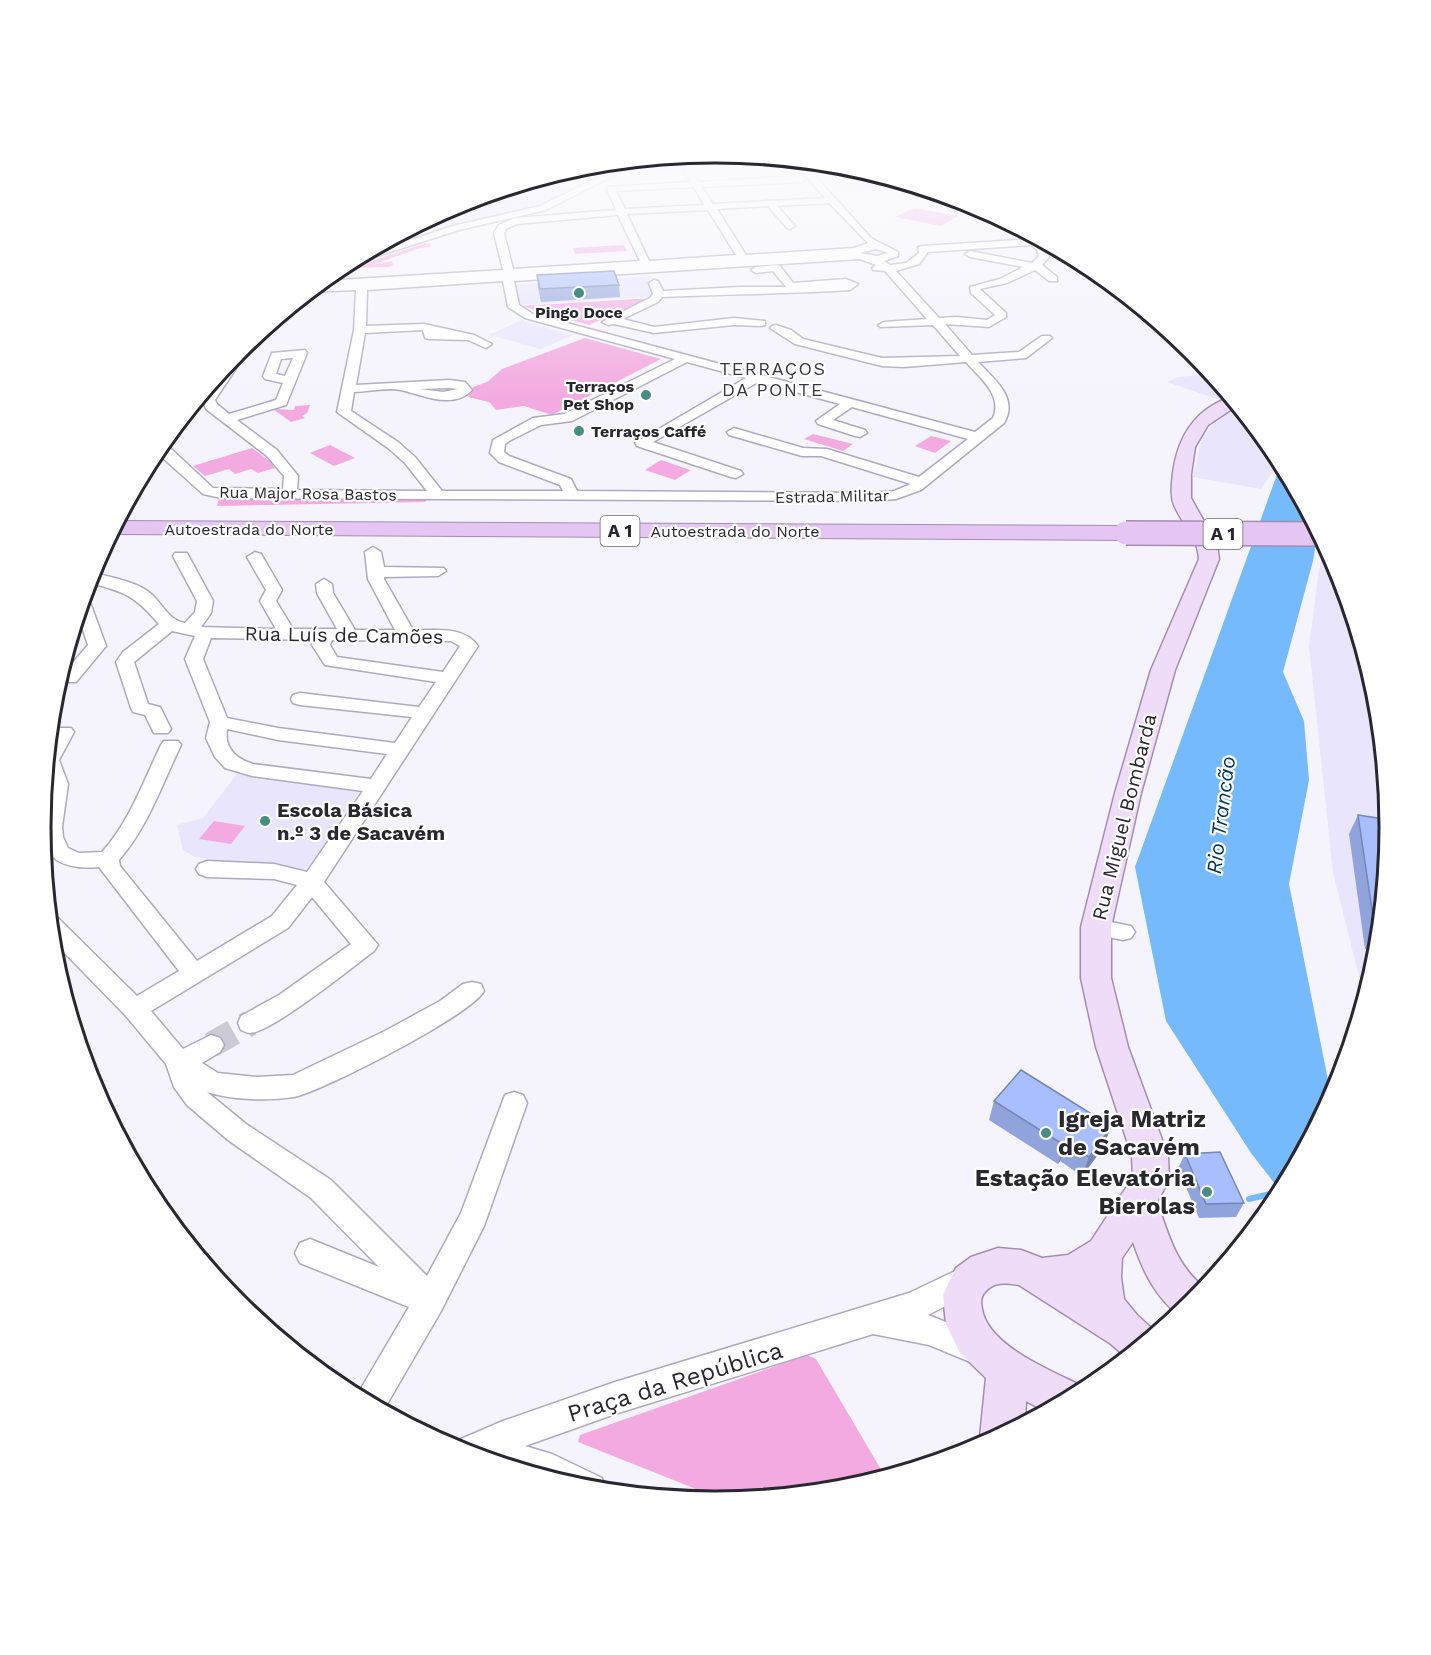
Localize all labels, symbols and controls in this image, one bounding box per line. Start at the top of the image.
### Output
marker: Pingo Doce [572,286,586,300]
place label: Pingo Doce [535,303,623,322]
district label: TERRAÇOS DA PONTE [719,358,827,400]
place label: Terraços Pet Shop [563,377,634,414]
marker: Terraços Pet Shop [639,388,653,402]
place label: Terraços Caffé [591,422,706,441]
marker: Terraços Caffé [572,424,586,438]
street label: Rua Major Rosa Bastos [219,482,397,505]
street label: Estrada Militar [775,486,890,507]
road number: A 1 [600,516,640,546]
road number: A 1 [1204,519,1242,549]
street label: Autoestrada do Norte [165,520,333,539]
street label: Autoestrada do Norte [651,522,819,541]
street label: Rua Luís de Camões [244,621,444,649]
street label: Rua Miguel Bombarda [1087,711,1161,923]
water label: Rio Trancão [1201,755,1240,875]
place label: Escola Básica n.º 3 de Sacavém [277,798,445,845]
marker: Escola Básica n.º 3 de Sacavém [258,814,272,828]
place label: Igreja Matriz de Sacavém [1058,1105,1206,1161]
marker: Igreja Matriz de Sacavém [1039,1126,1053,1140]
place label: Estação Elevatória Bierolas [975,1164,1195,1220]
marker: Estação Elevatória Bierolas [1200,1185,1214,1199]
street label: Praça da República [564,1336,786,1428]

